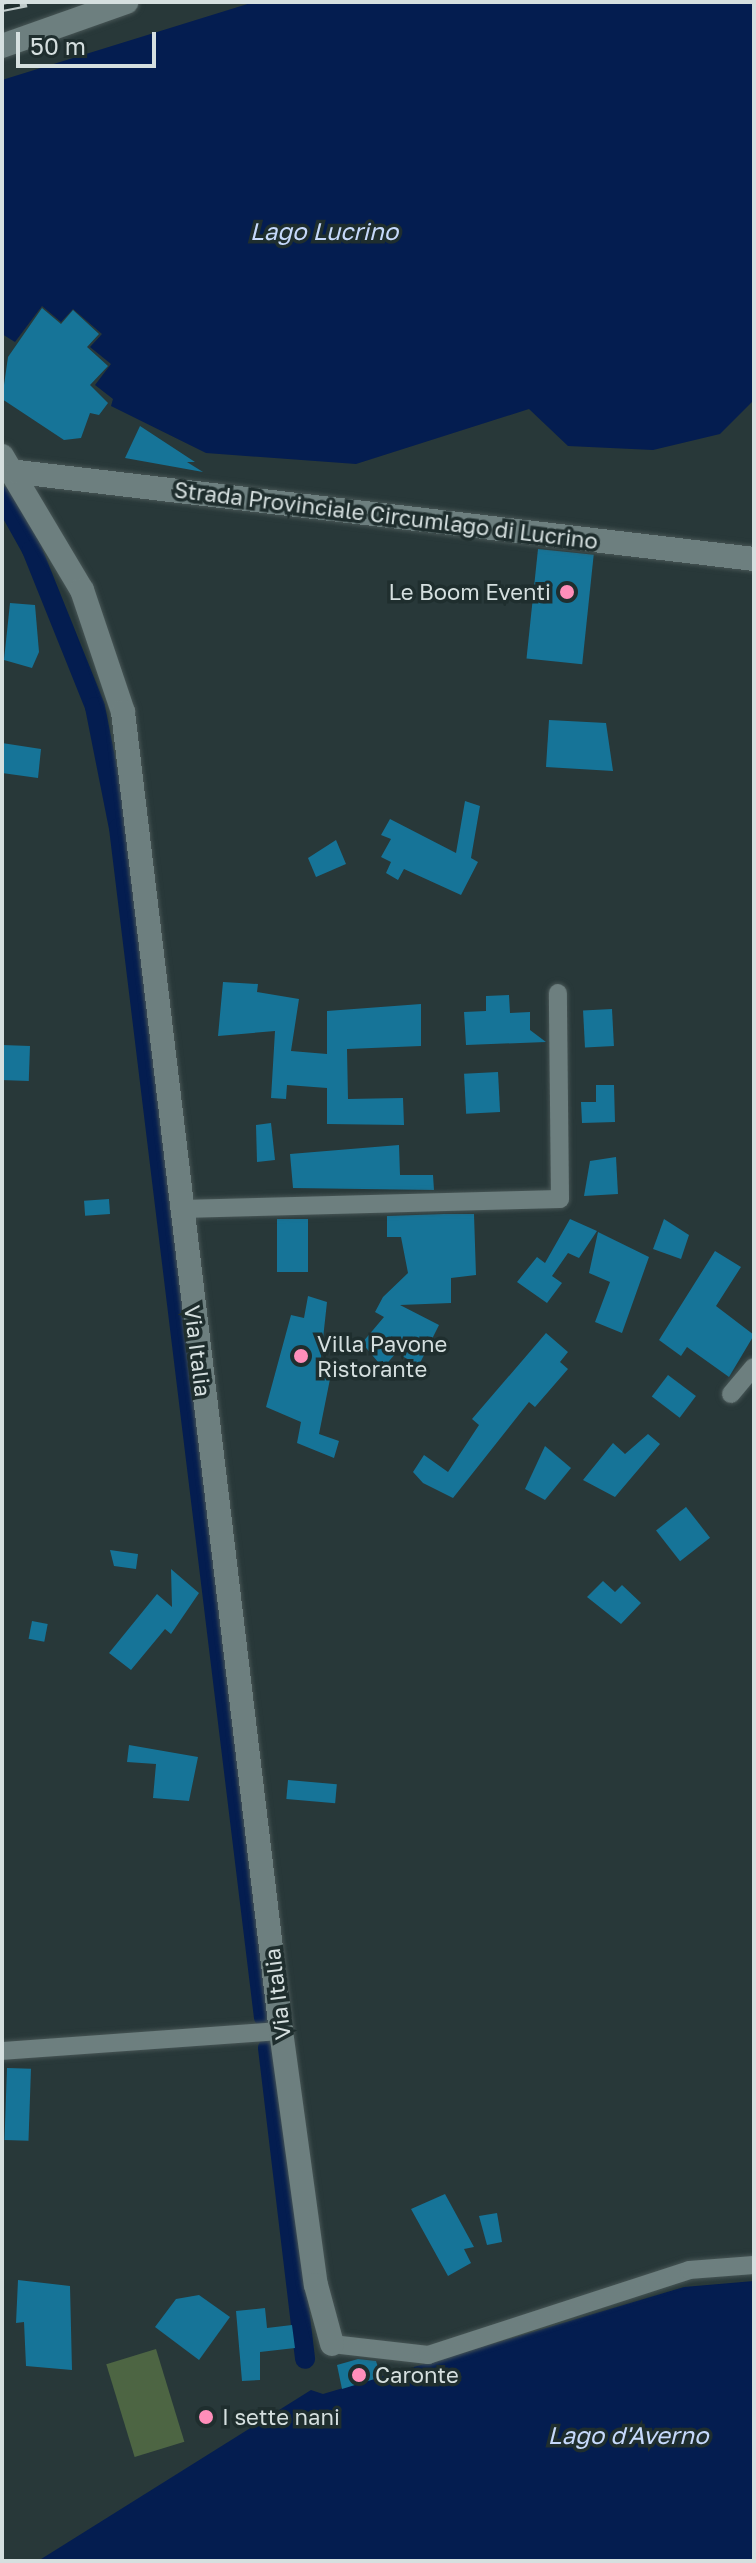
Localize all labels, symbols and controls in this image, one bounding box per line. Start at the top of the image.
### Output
scale bar [20,16,160,66]
text: 50 m [30,31,86,60]
water label: Lago Lucrino [250,217,398,245]
street label: Strada Provinciale Circumlago di Lucrino [173,476,599,554]
place label: Le Boom Eventi [388,579,551,605]
marker: Le Boom Eventi [558,583,576,601]
street label: Via Italia [179,1304,217,1398]
place label: Villa Pavone Ristorante [317,1330,447,1382]
marker: Villa Pavone Ristorante [292,1347,310,1365]
street label: Via Italia [258,1947,296,2041]
place label: Caronte [375,2362,459,2388]
marker: Caronte [350,2366,368,2384]
place label: I sette nani [222,2404,340,2430]
marker: I sette nani [197,2408,215,2426]
water label: Lago d'Averno [548,2421,708,2449]

